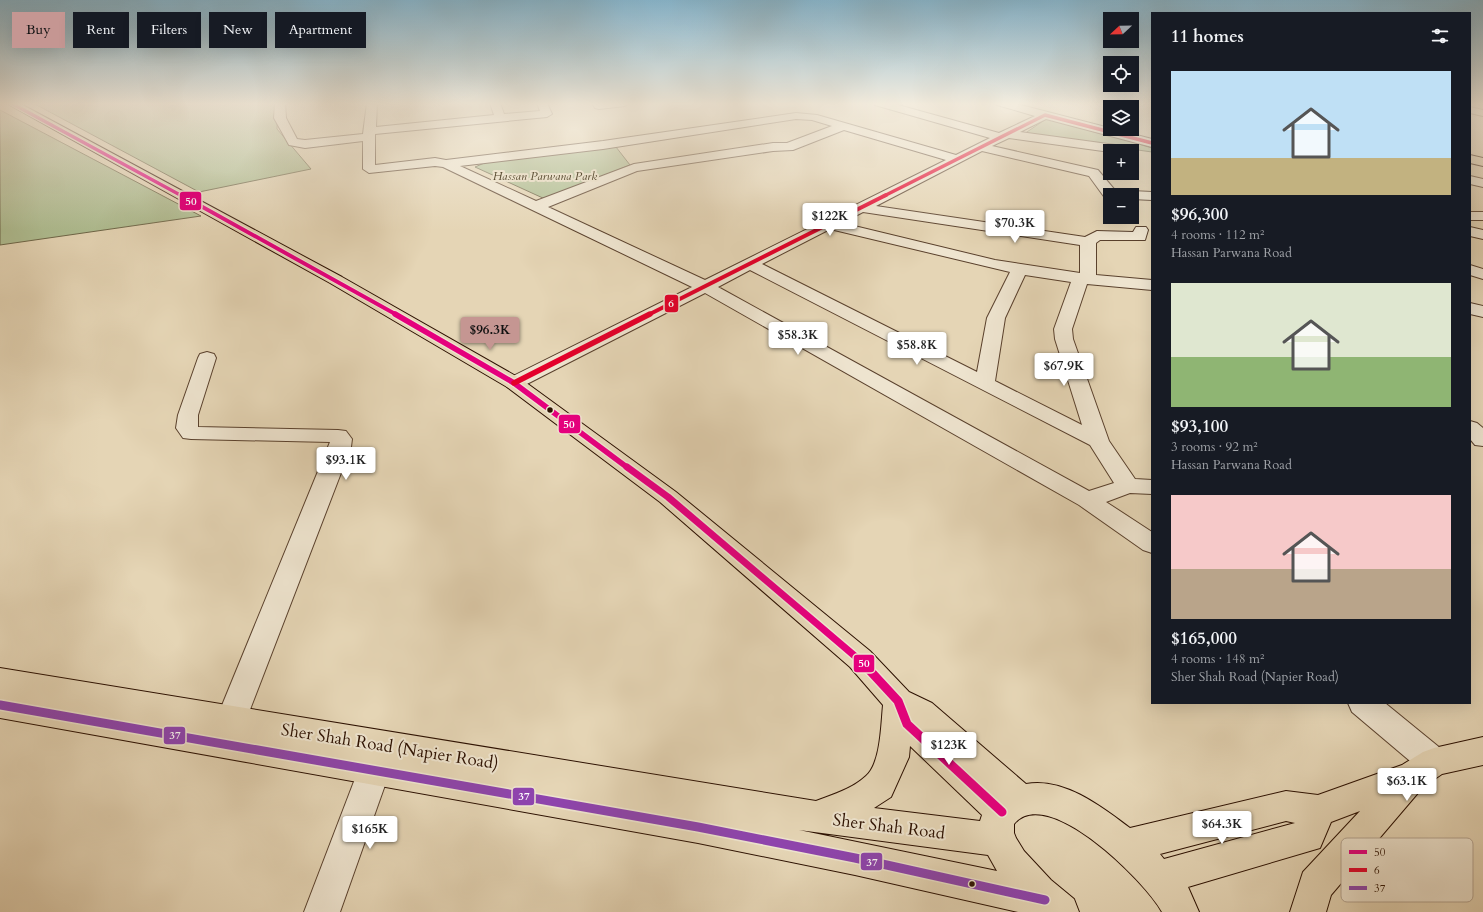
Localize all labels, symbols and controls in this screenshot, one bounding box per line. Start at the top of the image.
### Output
chip: Buy [12,12,65,48]
chip: Rent [73,12,129,48]
chip: Filters [137,12,201,48]
chip: New [209,12,267,48]
chip: Apartment [275,12,366,48]
north arrow [1103,12,1139,48]
map controls [1103,12,1139,224]
text: 11 homes [1171,25,1244,48]
icon: filters [1429,25,1451,47]
button: locate [1103,56,1139,92]
icon: home [1275,97,1347,169]
button: layers [1103,100,1139,136]
button: + [1103,144,1139,180]
park label: Hassan Parwana Park [493,168,597,184]
button: − [1103,188,1139,224]
line badge: 50 [179,191,202,211]
text: 50 [185,194,197,209]
pin: $122K [802,203,858,237]
text: $96,300 [1171,203,1228,226]
text: $122K [811,207,849,225]
pin: $70.3K [982,210,1048,244]
text: $70.3K [995,214,1035,232]
text: 4 rooms · 112 m² [1171,226,1264,244]
text: Hassan Parwana Road [1171,244,1292,262]
line badge: 6 [664,294,679,313]
text: 6 [668,296,674,311]
icon: home [1275,309,1347,381]
pin: $96.3K [457,317,523,351]
text: $96.3K [470,321,510,339]
pin: $58.3K [765,322,831,356]
text: $58.3K [778,326,818,344]
pin: $58.8K [884,332,950,366]
text: $58.8K [897,336,937,354]
pin: $67.9K [1031,353,1097,387]
text: $67.9K [1044,357,1084,375]
unlabelled marker [545,405,555,415]
line badge: 50 [558,414,581,434]
text: $93,100 [1171,415,1228,438]
text: 50 [563,417,575,432]
text: 3 rooms · 92 m² [1171,438,1258,456]
pin: $93.1K [313,447,379,481]
text: $93.1K [326,451,366,469]
text: Hassan Parwana Road [1171,456,1292,474]
icon: home [1275,521,1347,593]
text: $165,000 [1171,627,1237,650]
text: 4 rooms · 148 m² [1171,650,1264,668]
line badge: 50 [853,654,875,673]
text: 50 [858,656,870,671]
text: Sher Shah Road (Napier Road) [1171,668,1339,686]
street label: Sher Shah Road (Napier Road) [280,718,500,775]
line badge: 37 [163,726,186,745]
text: 37 [169,728,181,743]
pin: $123K [921,732,977,766]
text: $123K [930,736,968,754]
pin: $63.1K [1374,768,1440,802]
text: $63.1K [1387,772,1427,790]
line badge: 37 [512,787,535,806]
text: 37 [518,789,530,804]
street label: Sher Shah Road [832,808,946,845]
pin: $64.3K [1189,811,1255,845]
text: $64.3K [1202,815,1242,833]
pin: $165K [342,816,398,850]
text: $165K [351,820,389,838]
legend [1341,838,1473,902]
text: 50 [1374,845,1386,860]
line badge: 37 [860,852,883,871]
text: 37 [866,855,878,870]
text: 6 [1374,863,1380,878]
unlabelled marker [967,879,977,889]
text: 37 [1374,881,1386,896]

